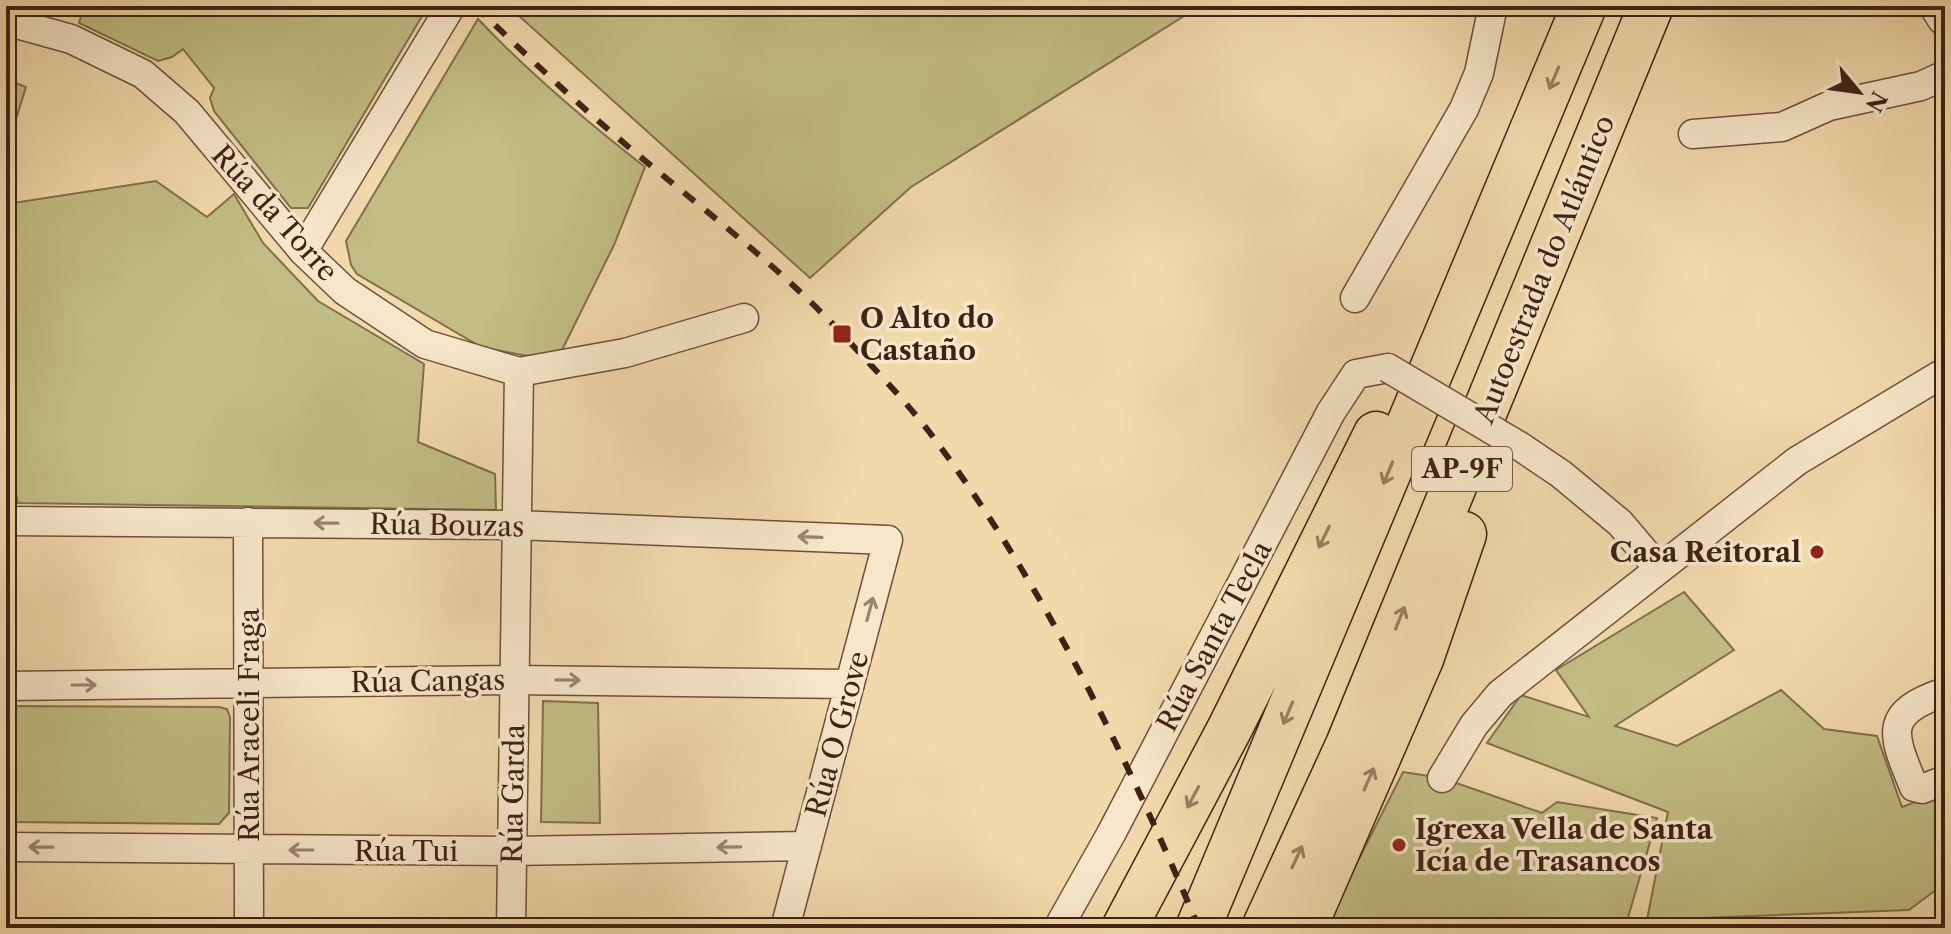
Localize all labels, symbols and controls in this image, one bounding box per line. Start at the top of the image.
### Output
north arrow [1819,52,1899,132]
one-way arrow [1545,65,1560,90]
text: N [1860,87,1892,116]
street label: Autoestrada do Atlántico [1466,110,1621,429]
street label: Rúa da Torre [205,138,345,288]
place label: O Alto do Castaño [860,301,994,367]
marker: O Alto do Castaño [831,323,853,345]
road number: AP-9F [1412,447,1512,491]
one-way arrow [1380,460,1395,485]
street label: Rúa Bouzas [369,507,525,543]
one-way arrow [313,515,340,531]
one-way arrow [1316,525,1332,549]
one-way arrow [797,529,824,544]
street label: Rúa Santa Tecla [1149,535,1279,737]
place label: Casa Reitoral [1610,535,1801,569]
marker: Casa Reitoral [1808,543,1826,561]
one-way arrow [863,597,878,623]
one-way arrow [1394,607,1408,631]
street label: Rúa Araceli Fraga [232,608,266,842]
street label: Rúa O Grove [799,647,875,821]
street label: Rúa Cangas [350,663,506,699]
one-way arrow [554,672,581,688]
one-way arrow [70,677,97,693]
one-way arrow [1280,700,1295,725]
street label: Rúa Garda [495,724,531,864]
one-way arrow [1362,768,1377,792]
one-way arrow [1185,785,1201,809]
place label: Igrexa Vella de Santa Icía de Trasancos [1415,812,1714,878]
street label: Rúa Tui [354,834,458,868]
marker: Igrexa Vella de Santa Icía de Trasancos [1390,836,1408,854]
one-way arrow [28,839,55,855]
one-way arrow [716,840,743,855]
one-way arrow [288,842,315,858]
one-way arrow [1290,845,1305,869]

